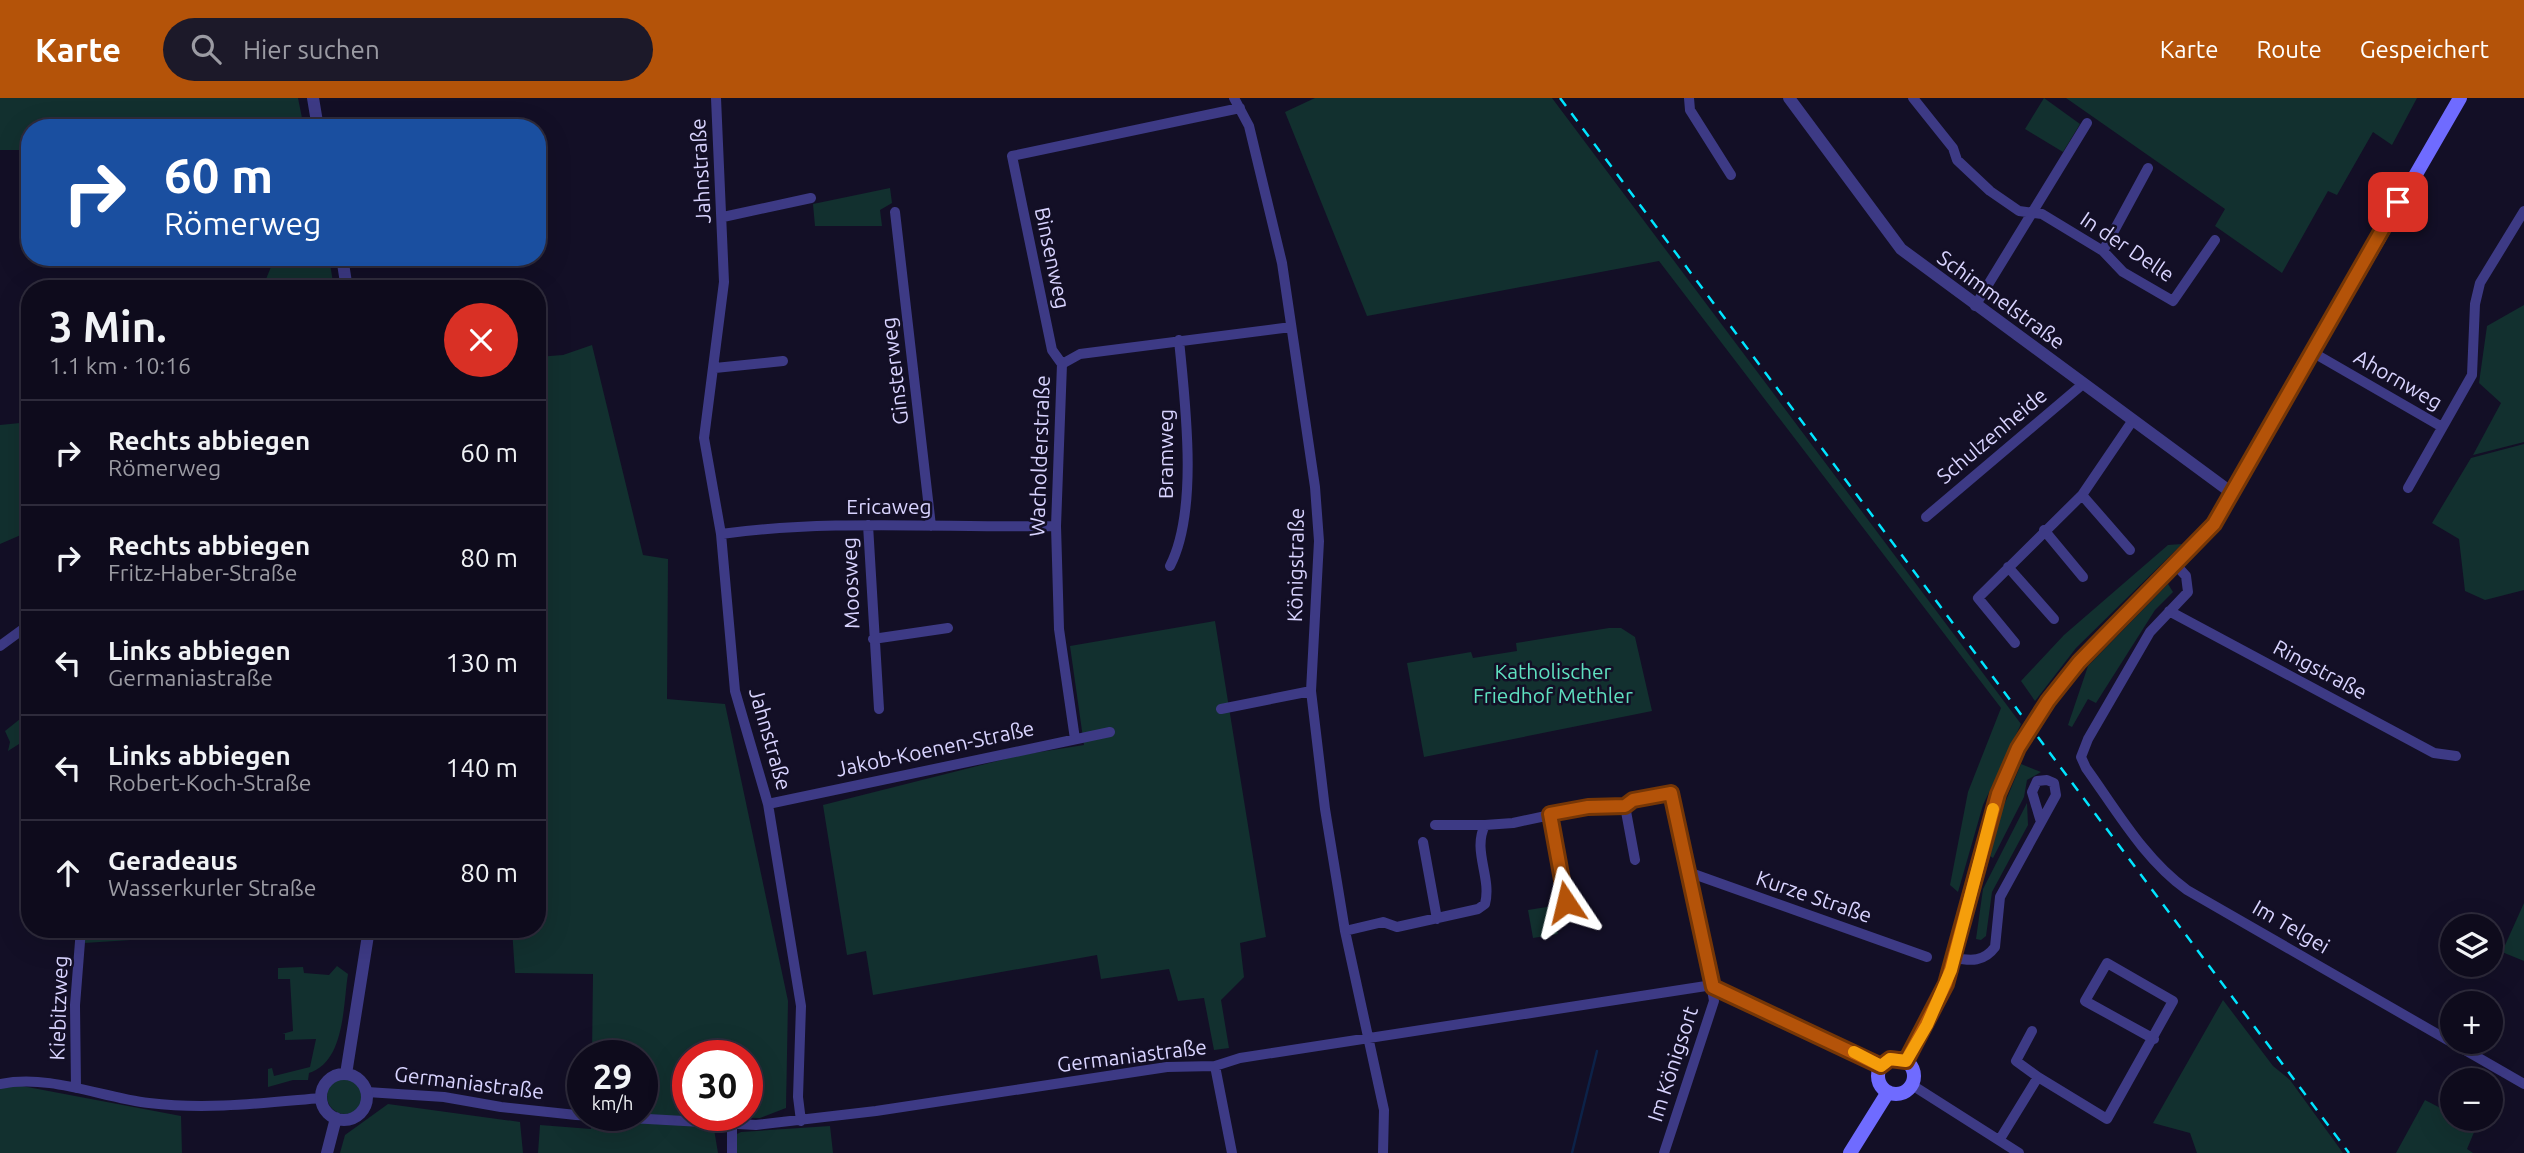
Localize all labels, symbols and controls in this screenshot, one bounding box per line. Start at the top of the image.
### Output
search box [163,18,653,81]
icon: search [187,30,225,68]
text: Karte [35,31,121,68]
text: Hier suchen [243,35,380,64]
text: Karte [2160,36,2218,63]
text: Route [2256,36,2322,63]
text: Gespeichert [2360,36,2489,63]
street label: Jahnstraße [685,118,715,224]
icon: right [49,147,140,238]
text: 60 m [164,147,273,202]
pin [2368,172,2428,232]
icon: arrive [2379,183,2417,221]
text: Römerweg [164,205,322,241]
street label: Binsenweg [1031,205,1075,311]
street label: In der Delle [2076,206,2179,286]
street label: Schimmelstraße [1933,245,2070,353]
text: 3 Min. [49,303,167,350]
button: close [444,303,518,377]
street label: Ginsterweg [875,316,913,426]
street label: Ahornweg [2350,344,2447,414]
text: 1.1 km · 10:16 [49,353,191,378]
street label: Wacholderstraße [1024,375,1054,537]
street label: Schulzenheide [1932,382,2051,488]
street label: Bramweg [1153,409,1177,499]
text: Rechts abbiegen [108,426,310,455]
icon: right [49,434,87,472]
text: 60 m [460,438,518,467]
text: Römerweg [108,455,221,480]
street label: Ericaweg [846,494,932,518]
street label: Königstraße [1282,508,1308,622]
text: Rechts abbiegen [108,531,310,560]
street label: Moosweg [836,537,864,629]
icon: right [49,539,87,577]
text: 80 m [460,543,518,572]
text: Fritz-Haber-Straße [108,560,297,585]
street label: Ringstraße [2270,634,2371,704]
text: Links abbiegen [108,636,291,665]
icon: left [49,644,87,682]
text: 130 m [446,648,518,677]
park label: Katholischer Friedhof Methler [1473,659,1633,707]
text: Germaniastraße [108,665,273,690]
street label: Jahnstraße [745,685,797,793]
street label: Jakob-Koenen-Straße [833,715,1036,781]
text: Links abbiegen [108,741,291,770]
icon: left [49,749,87,787]
text: 140 m [446,753,518,782]
text: Robert-Koch-Straße [108,770,312,795]
text: Geradeaus [108,846,238,875]
icon: ahead [49,854,87,892]
text: 80 m [460,858,518,887]
position arrow [1529,865,1603,939]
street label: Kurze Straße [1753,865,1875,927]
text: Wasserkurler Straße [108,875,316,900]
street label: Im Telgei [2249,895,2334,958]
map controls [2440,914,2503,1131]
button: layers [2440,914,2503,977]
street label: Kiebitzweg [44,955,72,1061]
button: + [2440,991,2503,1054]
street label: Im Königsort [1642,1003,1702,1124]
street label: Germaniastraße [1056,1034,1208,1076]
speed limit sign: 30 [672,1040,763,1131]
text: 29 [593,1056,632,1096]
street label: Germaniastraße [393,1061,545,1103]
button: − [2440,1068,2503,1131]
text: km/h [592,1093,633,1113]

